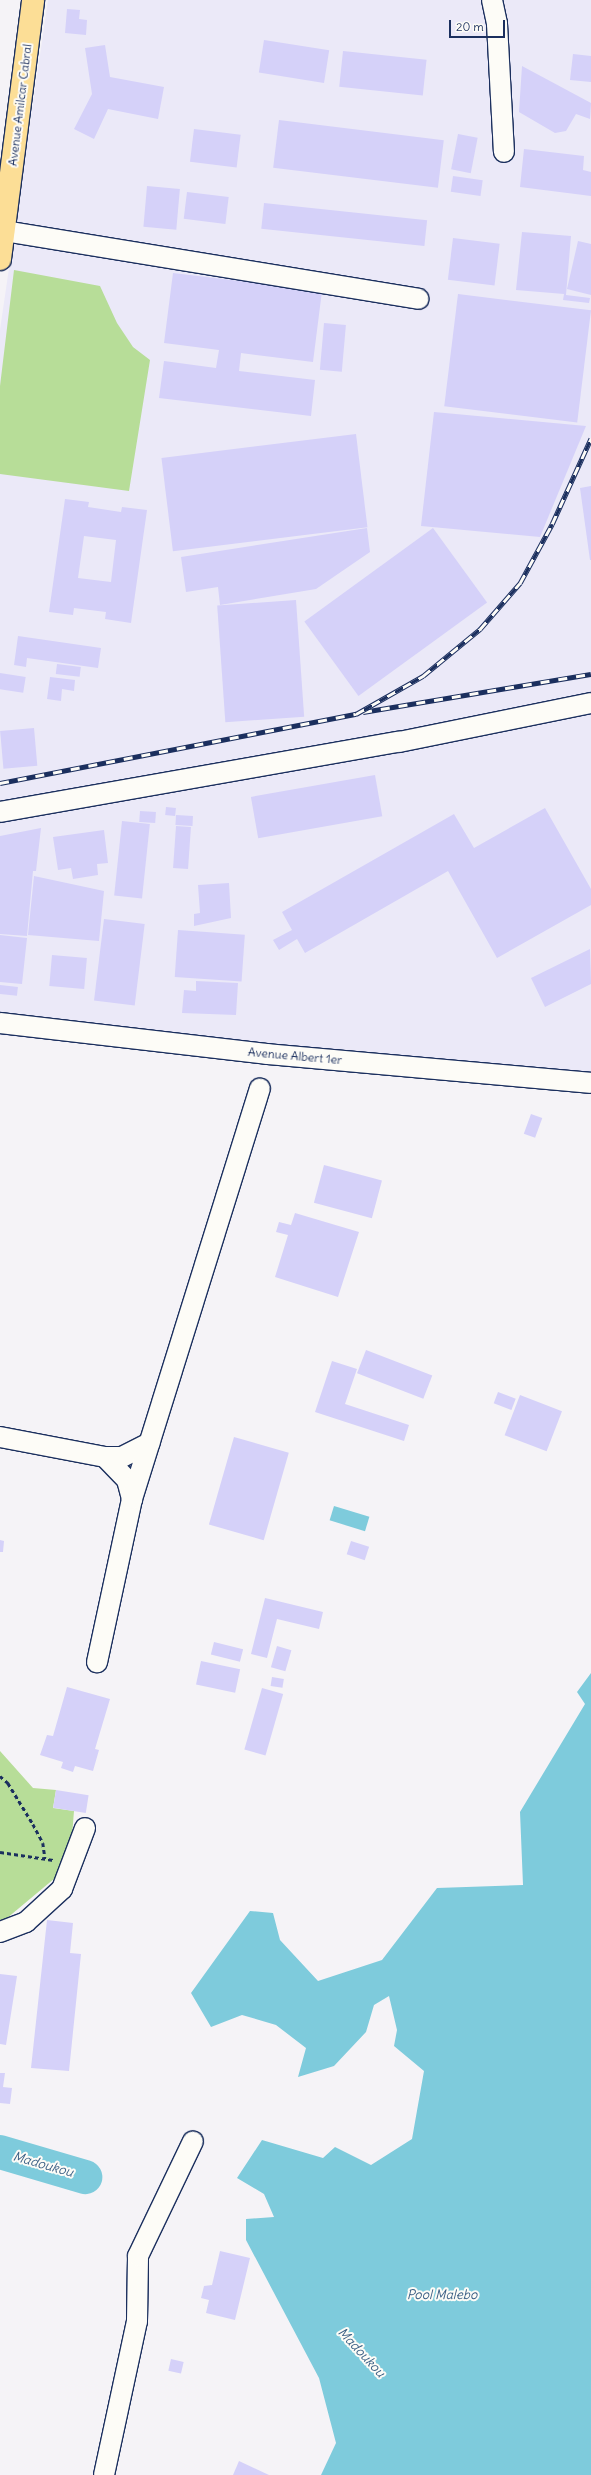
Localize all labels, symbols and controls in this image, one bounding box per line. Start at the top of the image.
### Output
scale bar [451,12,507,38]
text: 20 m [456,19,484,34]
street label: Avenue Amilcar Cabral [5,43,35,167]
street label: Avenue Albert 1er [247,1045,343,1067]
water label: Madoukou [11,2149,75,2181]
water label: Pool Malebo [407,2287,477,2303]
water label: Madoukou [334,2325,388,2381]

